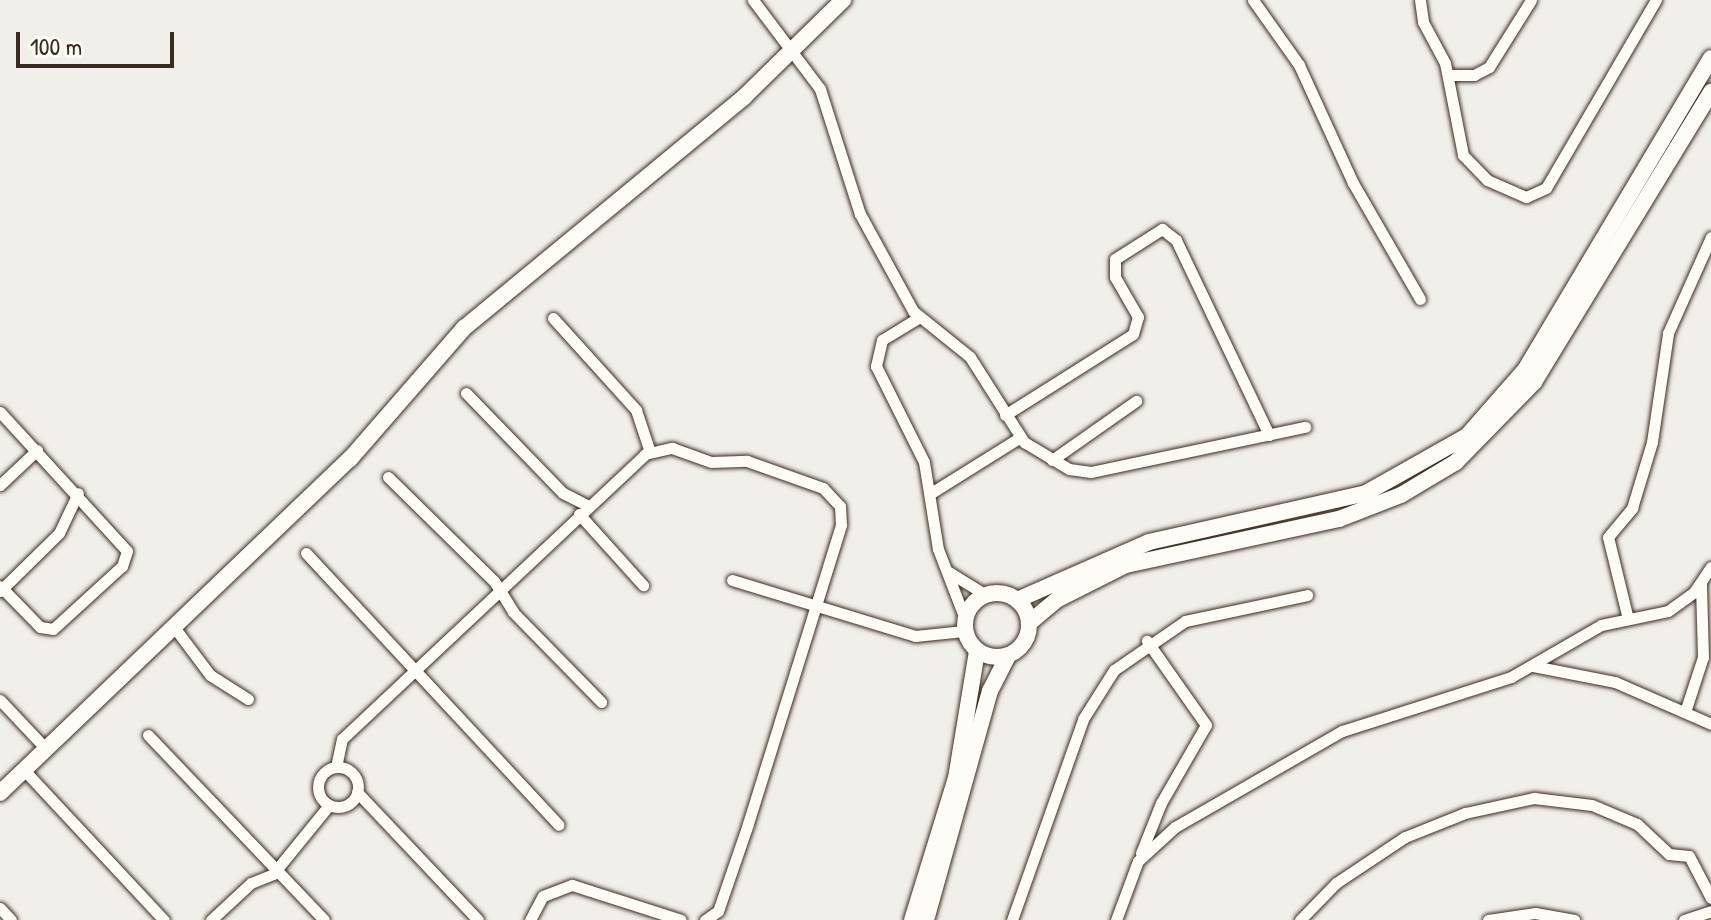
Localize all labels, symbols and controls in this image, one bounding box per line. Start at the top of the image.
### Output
scale bar [20,16,178,66]
text: 100 m [30,30,82,62]

